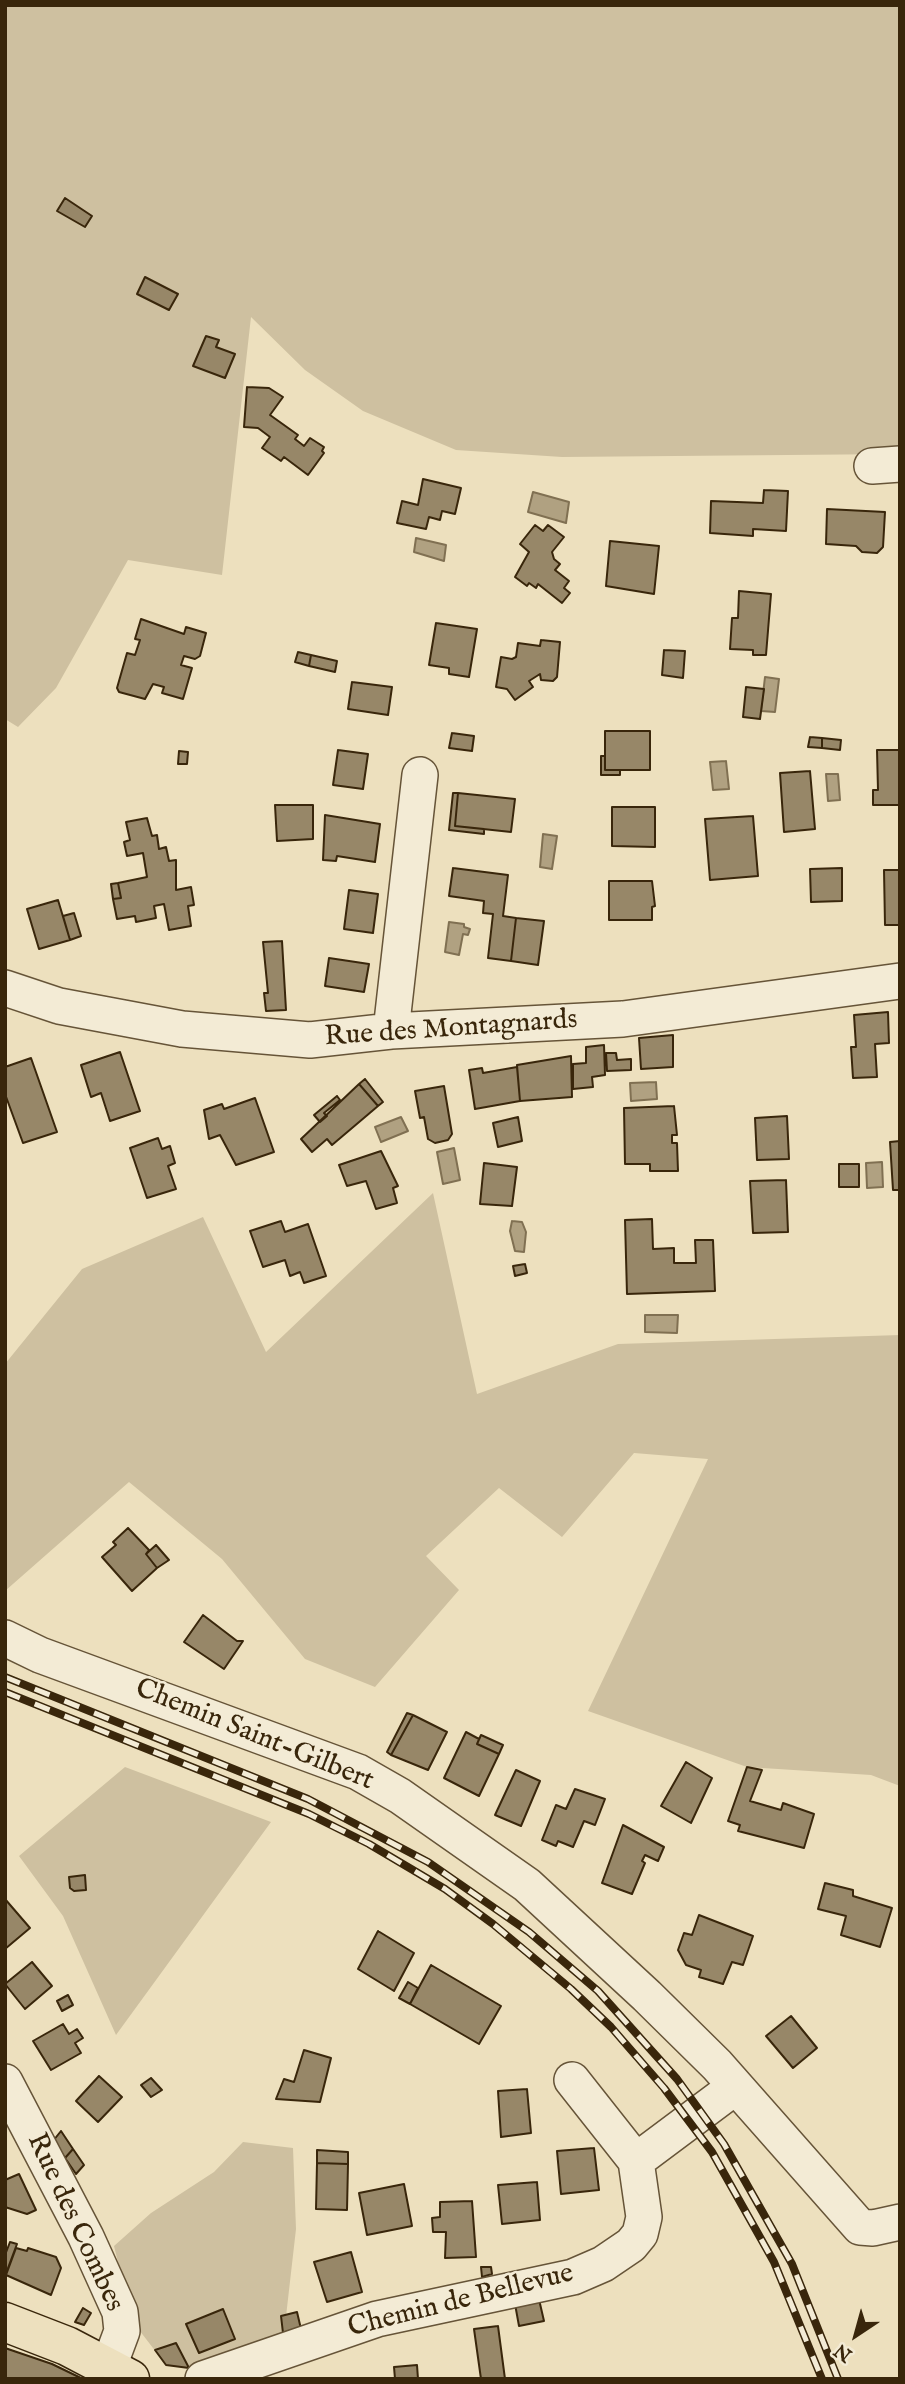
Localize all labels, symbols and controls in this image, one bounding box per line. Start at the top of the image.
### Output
street label: Rue des Montagnards [324,1004,578,1056]
street label: Chemin Saint-Gilbert [130,1673,378,1799]
street label: Rue des Combes [18,2129,130,2317]
street label: Chemin de Bellevue [345,2258,577,2346]
north arrow [821,2300,891,2370]
text: N [830,2337,857,2367]

